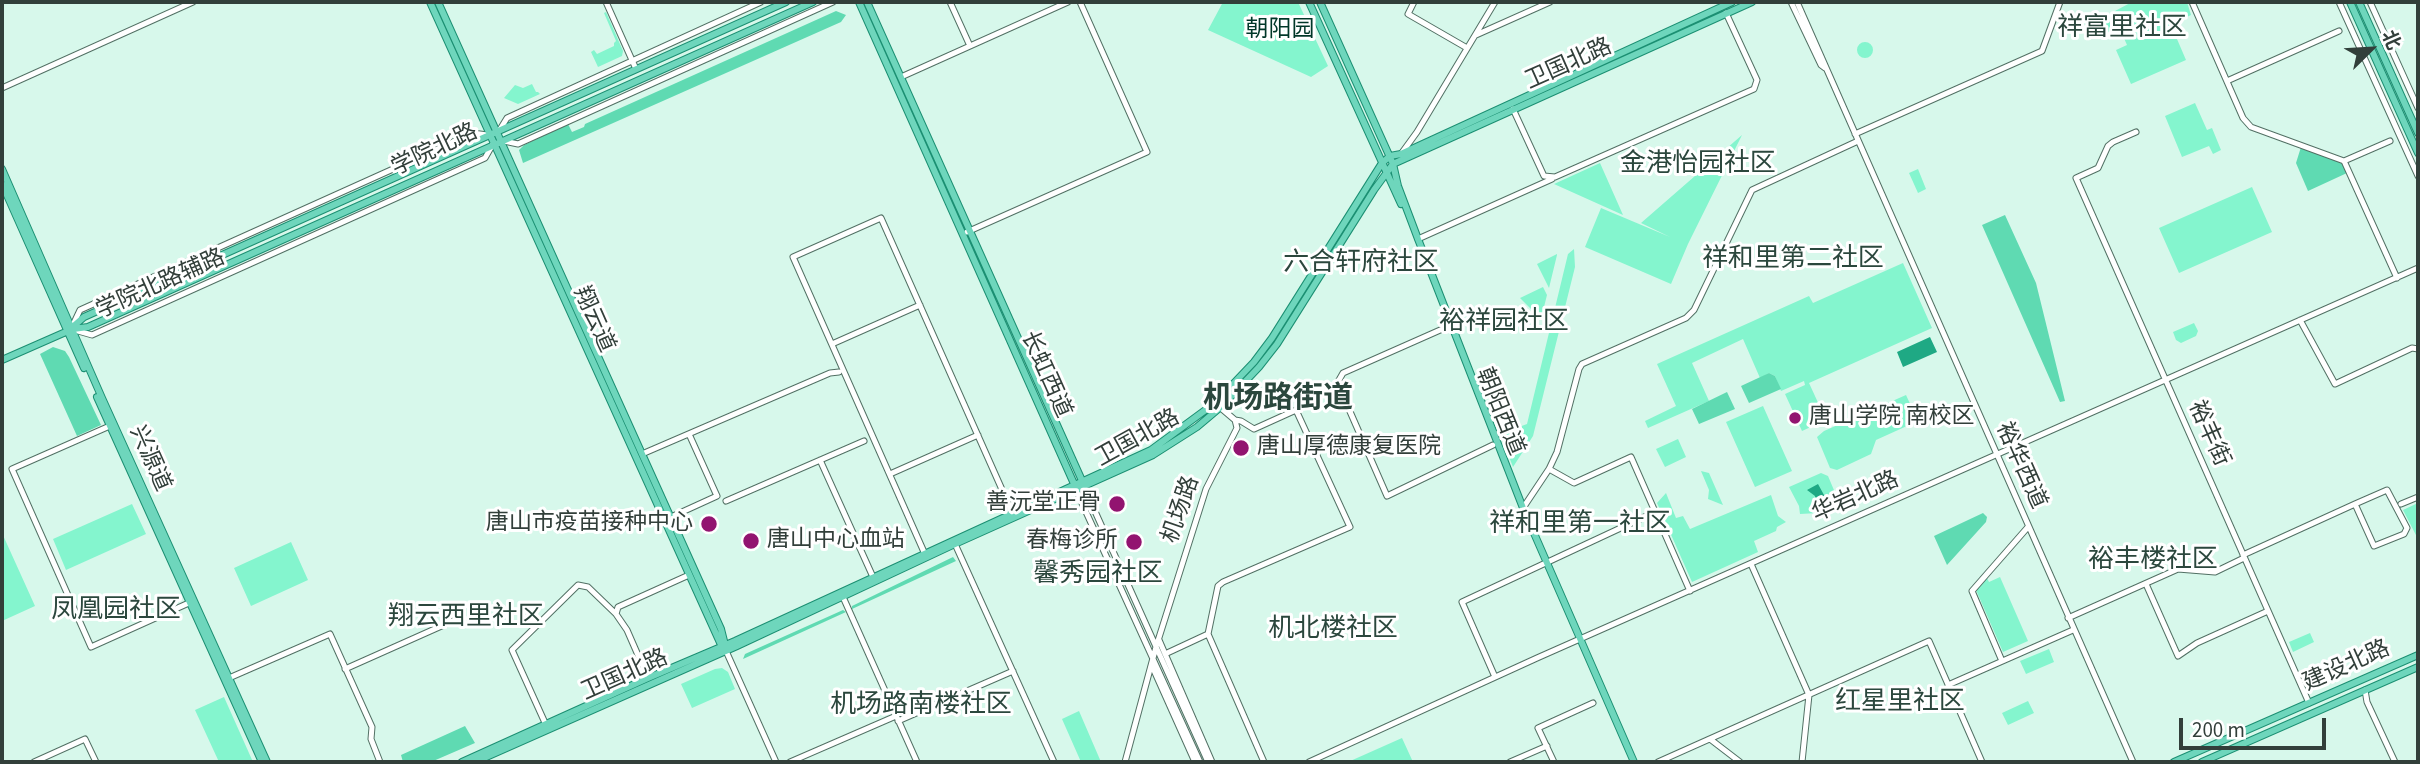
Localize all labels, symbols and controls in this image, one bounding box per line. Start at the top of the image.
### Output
district label: 祥富里社区 [2057,13,2187,45]
north arrow [2336,14,2406,84]
park label: 朝阳园 [1246,17,1314,45]
text: 北 [2374,26,2407,54]
street label: 卫国北路 [1521,34,1617,96]
street label: 学院北路 [387,119,483,183]
district label: 金港怡园社区 [1620,149,1776,181]
street label: 学院北路辅路 [92,244,230,326]
district label: 祥和里第二社区 [1702,244,1884,276]
district label: 六合轩府社区 [1283,248,1439,280]
street label: 翔云道 [566,283,620,357]
district label: 裕祥园社区 [1439,307,1569,339]
street label: 长虹西道 [1014,327,1076,423]
street label: 朝阳西道 [1469,364,1529,460]
district label: 机场路街道 [1203,382,1353,418]
street label: 裕丰街 [2181,397,2235,471]
place label: 唐山学院 南校区 [1809,404,1975,432]
street label: 卫国北路 [1091,405,1185,473]
marker: 唐山学院 南校区 [1787,410,1803,426]
street label: 裕华西道 [1989,418,2051,514]
street label: 兴源道 [122,422,176,496]
place label: 唐山厚德康复医院 [1257,434,1441,462]
marker: 唐山厚德康复医院 [1231,438,1251,458]
street label: 华岩北路 [1808,467,1904,529]
street label: 机场路 [1158,473,1206,547]
place label: 善沅堂正骨 [986,490,1101,518]
marker: 善沅堂正骨 [1107,494,1127,514]
district label: 祥和里第一社区 [1489,509,1671,541]
place label: 唐山市疫苗接种中心 [486,510,693,538]
marker: 唐山市疫苗接种中心 [699,514,719,534]
place label: 唐山中心血站 [767,527,905,555]
place label: 春梅诊所 [1026,528,1118,556]
marker: 唐山中心血站 [741,531,761,551]
marker: 春梅诊所 [1124,532,1144,552]
district label: 裕丰楼社区 [2088,545,2218,577]
district label: 馨秀园社区 [1033,559,1163,591]
district label: 凤凰园社区 [51,595,181,627]
district label: 翔云西里社区 [388,602,544,634]
district label: 机北楼社区 [1268,614,1398,646]
street label: 建设北路 [2299,636,2395,698]
street label: 卫国北路 [577,645,673,707]
district label: 红星里社区 [1835,687,1965,719]
district label: 机场路南楼社区 [830,690,1012,722]
scale bar [2182,704,2329,748]
text: 200 m [2192,715,2245,745]

